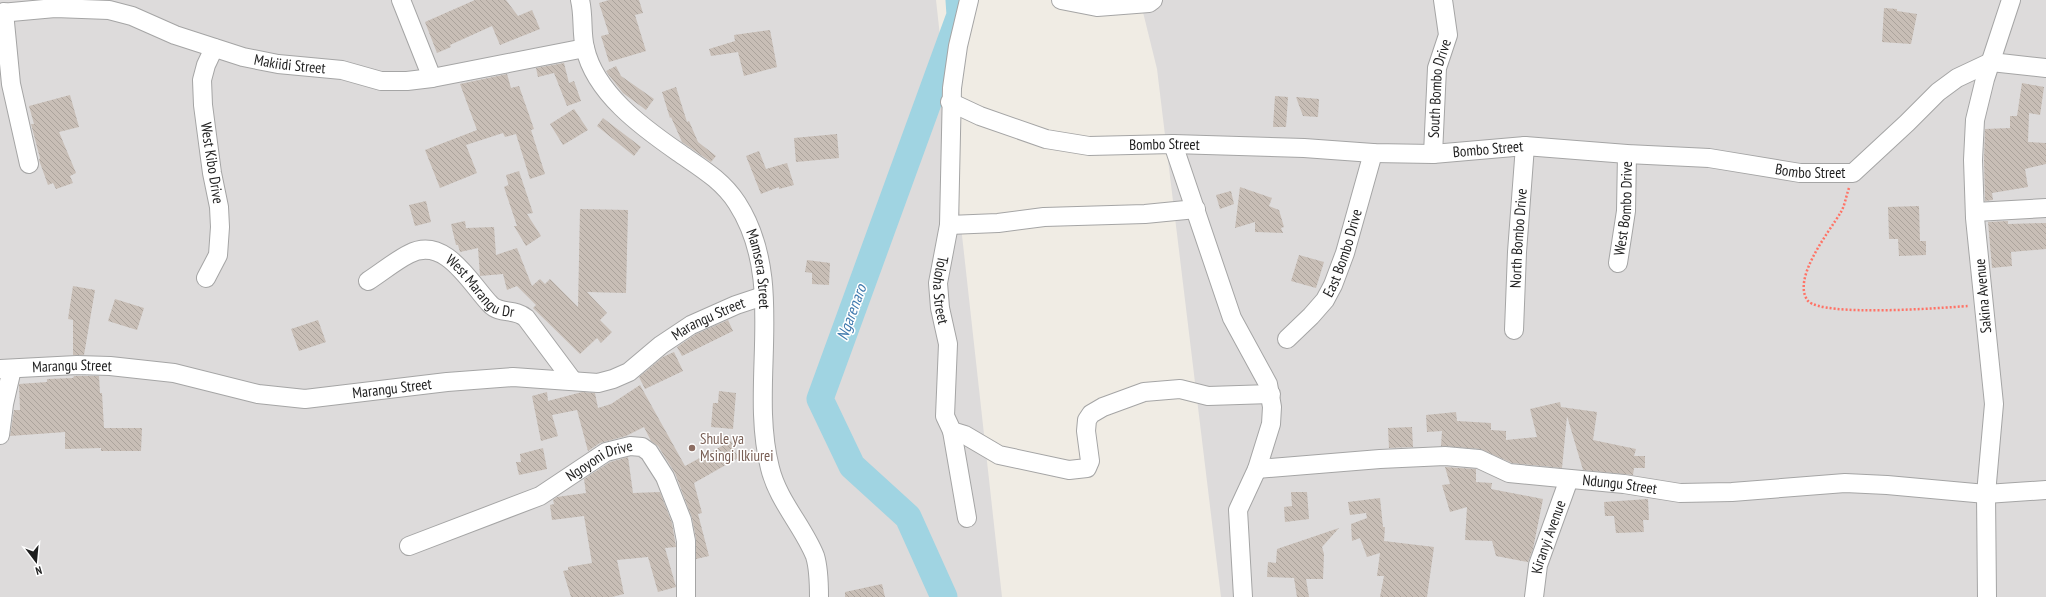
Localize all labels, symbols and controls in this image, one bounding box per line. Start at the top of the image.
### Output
street label: South Bombo Drive [1424,36,1455,139]
street label: Makiidi Street [252,49,327,77]
street label: West Kibo Drive [197,121,228,205]
street label: Bombo Street [1129,134,1200,154]
street label: Bombo Street [1452,136,1524,161]
street label: Bombo Street [1774,159,1845,182]
street label: West Bombo Drive [1609,161,1636,257]
street label: North Bombo Drive [1506,188,1531,288]
street label: East Bombo Drive [1318,207,1366,300]
street label: Mamsera Street [742,226,774,309]
street label: West Marangu Dr [442,250,517,321]
street label: Toloha Street [929,255,953,326]
street label: Sakina Avenue [1970,258,1995,334]
water label: Ngarenaro [832,280,871,343]
street label: Marangu Street [668,293,747,344]
street label: Marangu Street [32,355,112,376]
street label: Marangu Street [351,374,433,402]
place label: Shule ya Msingi Ilkiurei [700,429,774,465]
street label: Ngoyoni Drive [562,436,635,485]
marker: Shule ya Msingi Ilkiurei [687,443,697,453]
street label: Ndungu Street [1582,470,1658,498]
street label: Kiranyi Avenue [1527,497,1570,575]
north arrow [16,541,56,581]
text: N [34,563,44,578]

